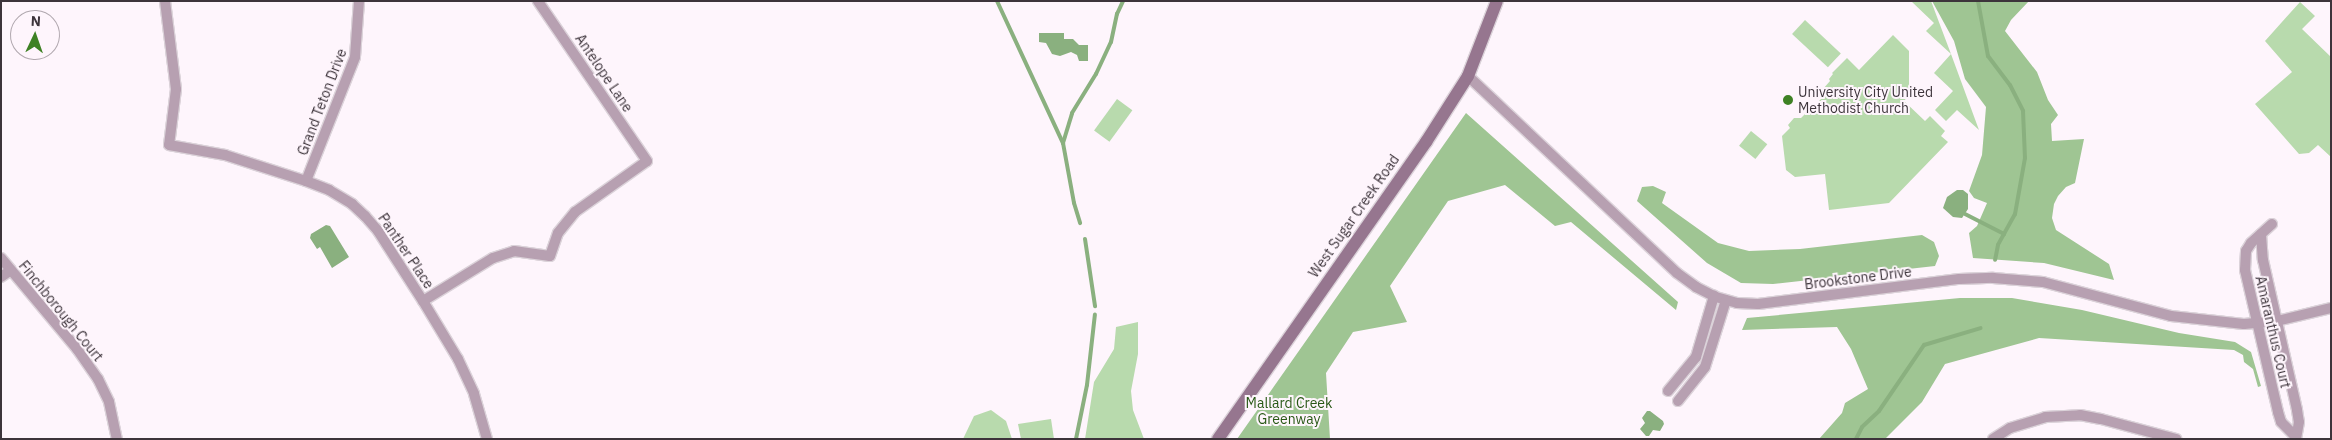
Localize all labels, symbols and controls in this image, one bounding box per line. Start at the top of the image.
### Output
north arrow [10,10,60,60]
text: N [30,12,41,30]
street label: Antelope Lane [572,31,636,115]
street label: Grand Teton Drive [294,46,350,158]
place label: University City United Methodist Church [1798,84,1933,116]
marker: University City United Methodist Church [1782,94,1794,106]
street label: West Sugar Creek Road [1305,151,1403,281]
street label: Panther Place [375,210,437,292]
street label: Finchborough Court [15,257,107,365]
street label: Brookstone Drive [1803,263,1913,293]
street label: Amaranthus Court [2252,274,2294,390]
park label: Mallard Creek Greenway [1246,395,1332,428]

